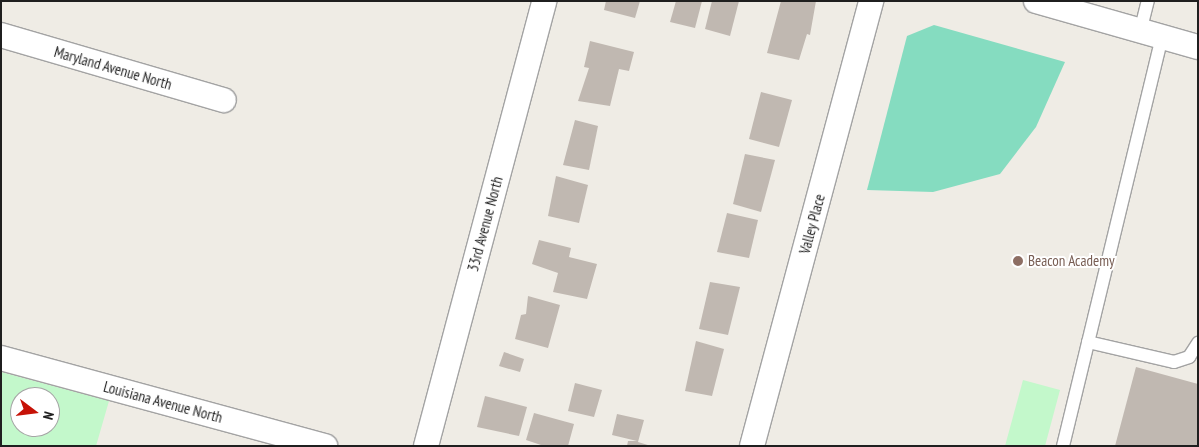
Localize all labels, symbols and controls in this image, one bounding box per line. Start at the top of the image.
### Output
street label: Maryland Avenue North [52,43,174,93]
street label: 33rd Avenue North [464,174,506,274]
street label: Valley Place [795,192,829,256]
place label: Beacon Academy [1028,252,1115,270]
marker: Beacon Academy [1012,255,1024,267]
street label: Louisiana Avenue North [101,377,225,427]
north arrow [10,387,60,437]
text: N [39,410,58,422]

